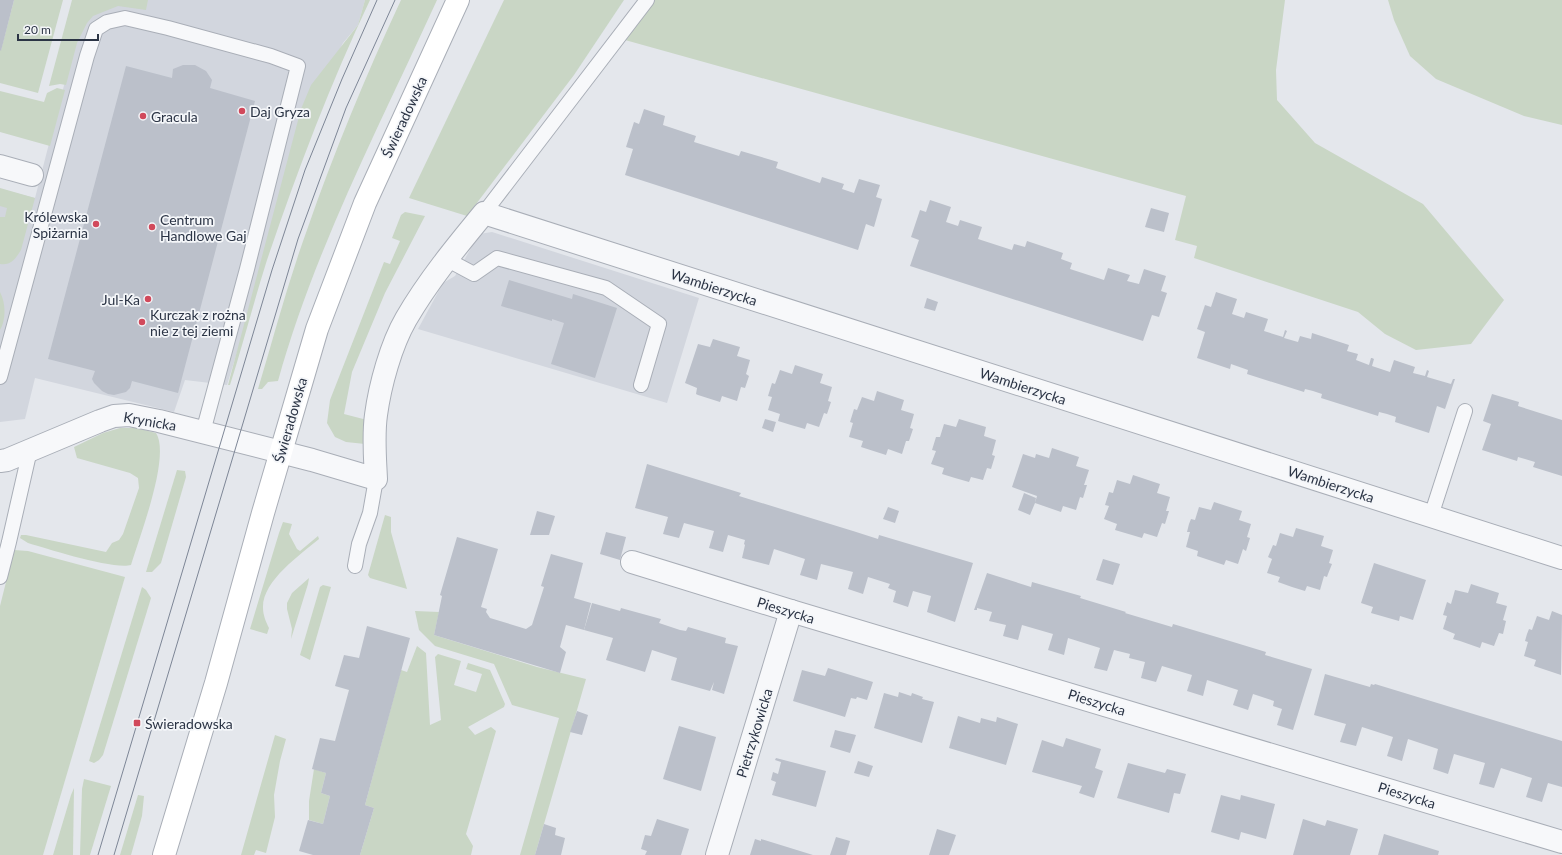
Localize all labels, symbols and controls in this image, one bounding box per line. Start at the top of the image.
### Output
scale bar [18,16,98,42]
text: 20 m [24,22,51,37]
street label: Świeradowska [378,74,430,160]
place label: Daj Gryza [250,103,310,120]
marker: Daj Gryza [237,106,247,116]
place label: Gracula [151,108,198,125]
marker: Gracula [138,111,148,121]
place label: Królewska Spiżarnia [24,208,88,241]
place label: Centrum Handlowe Gaj [160,211,247,244]
marker: Królewska Spiżarnia [91,219,101,229]
marker: Centrum Handlowe Gaj [147,222,157,232]
street label: Wambierzycka [669,265,759,309]
place label: Jul-Ka [102,291,140,308]
marker: Jul-Ka [143,294,153,304]
place label: Kurczak z rożna nie z tej ziemi [150,306,246,339]
marker: Kurczak z rożna nie z tej ziemi [137,317,147,327]
street label: Wambierzycka [978,364,1068,408]
street label: Świeradowska [270,375,310,465]
street label: Krynicka [122,408,178,434]
street label: Wambierzycka [1286,462,1376,506]
street label: Pieszycka [755,593,817,627]
street label: Pieszycka [1066,685,1128,719]
street label: Pietrzykowicka [732,686,776,780]
place label: Świeradowska [145,715,233,732]
marker: Świeradowska [132,718,142,728]
street label: Pieszycka [1376,778,1438,812]

